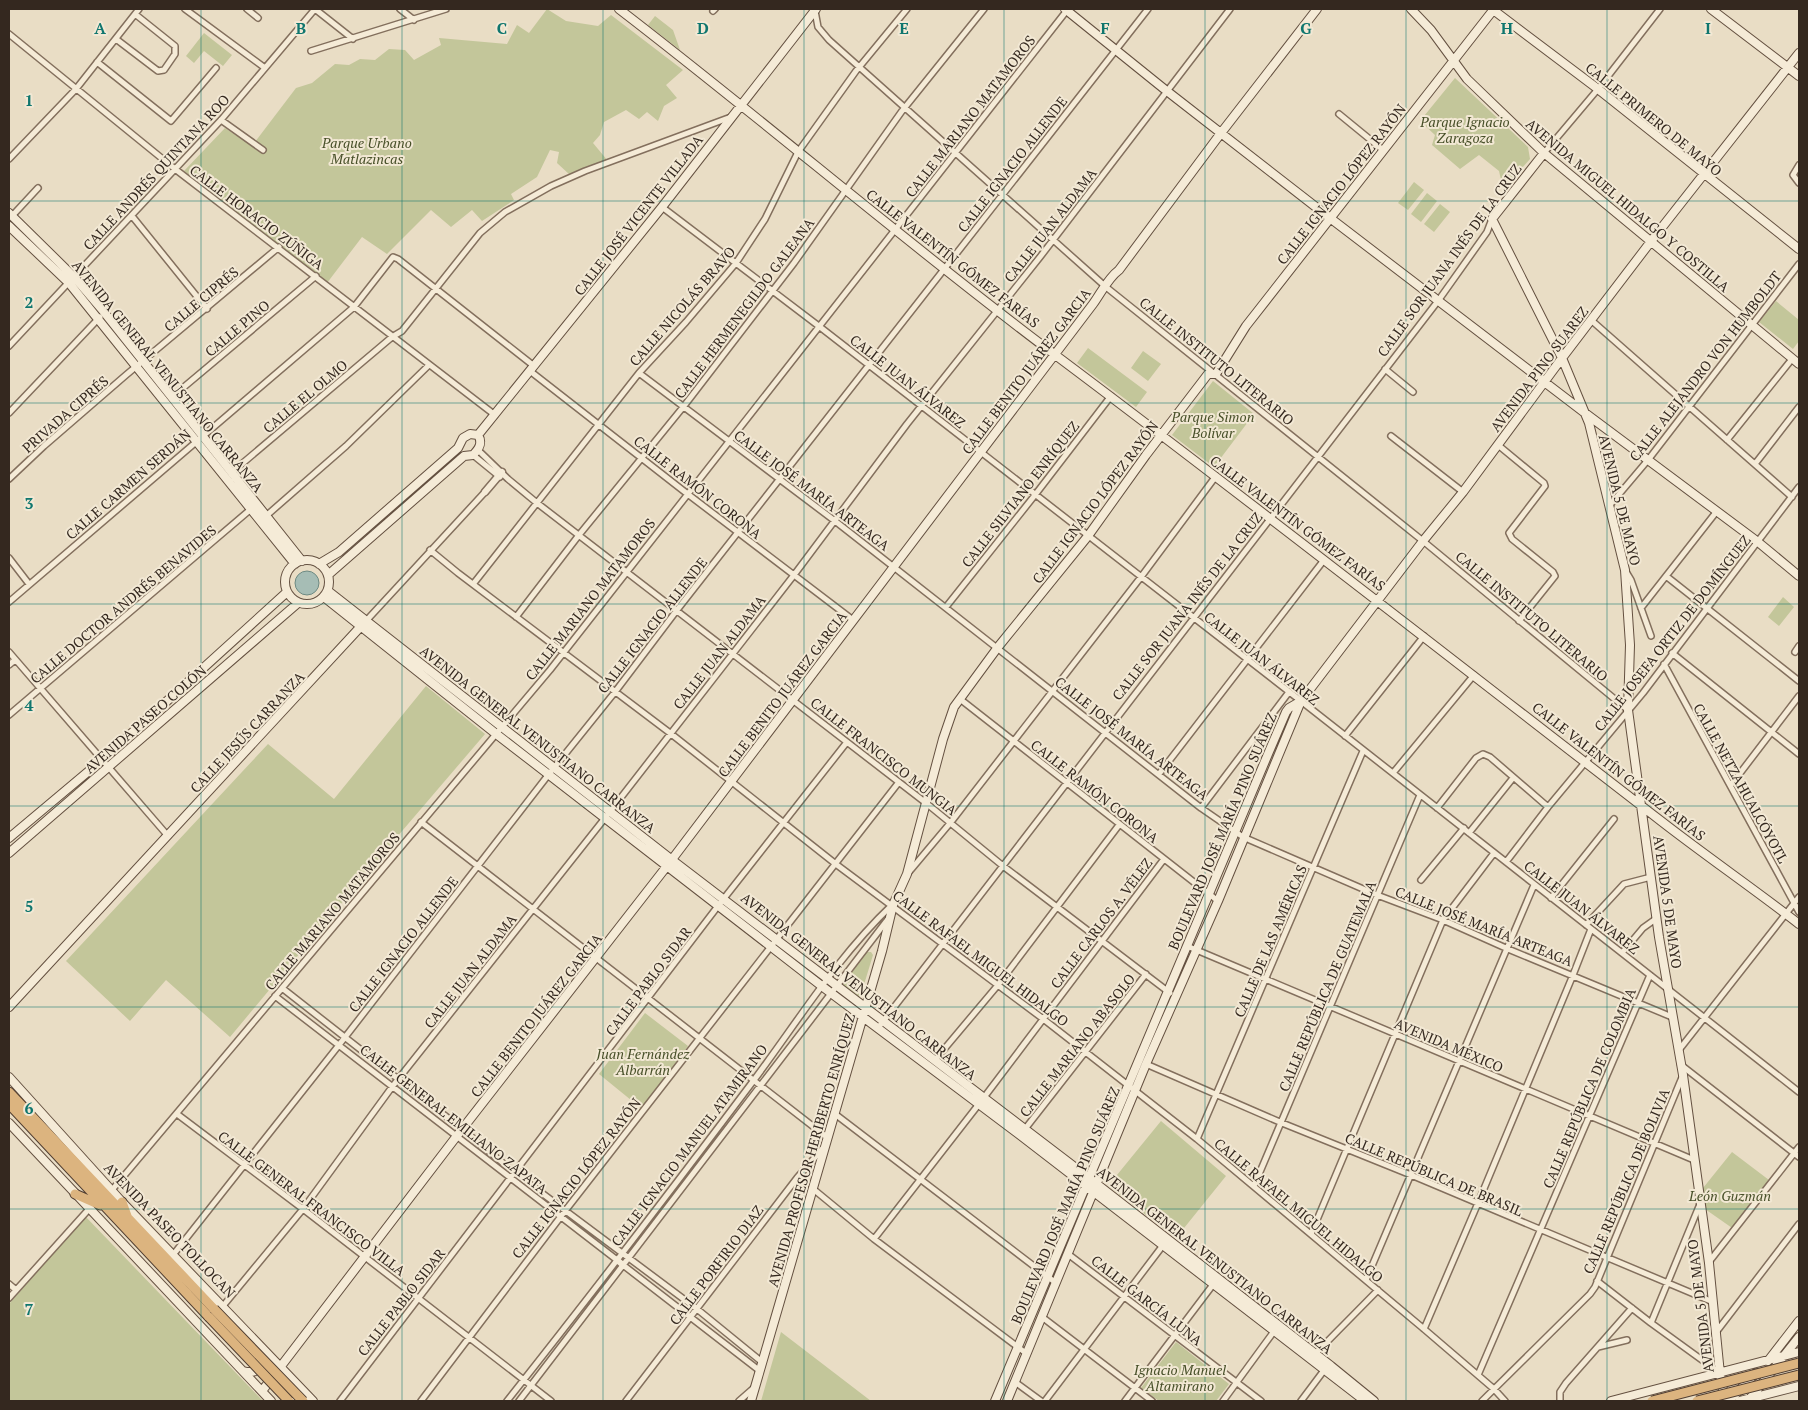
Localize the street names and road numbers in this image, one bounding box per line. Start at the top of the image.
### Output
street label: CALLE MARIANO MATAMOROS [901,31,1039,201]
street label: CALLE PRIMERO DE MAYO [1582,58,1726,180]
street label: CALLE ANDRÉS QUINTANA ROO [79,90,233,254]
street label: CALLE IGNACIO ALLENDE [953,92,1071,236]
street label: CALLE IGNACIO LÓPEZ RAYÓN [1272,100,1410,268]
street label: AVENIDA MIGUEL HIDALGO Y COSTILLA [1522,114,1734,296]
street label: CALLE JOSÉ VICENTE VILLADA [569,130,707,299]
street label: CALLE HORACIO ZÚÑIGA [186,160,328,274]
street label: CALLE SOR JUANA INÉS DE LA CRUZ [1373,160,1525,360]
street label: CALLE JUAN ALDAMA [999,164,1101,286]
street label: CALLE VALENTÍN GÓMEZ FARÍAS [862,184,1044,332]
street label: CALLE HERMENEGILDO GALEANA [670,214,818,402]
street label: CALLE NICOLÁS BRAVO [625,242,739,370]
street label: AVENIDA GENERAL VENUSTIANO CARRANZA [68,256,268,497]
street label: CALLE CIPRÉS [160,262,242,336]
street label: CALLE ALEJANDRO VON HUMBOLDT [1625,267,1785,465]
street label: CALLE BENITO JUÁREZ GARCIA [957,284,1095,458]
street label: CALLE INSTITUTO LITERARIO [1136,293,1298,429]
street label: CALLE PINO [201,295,273,361]
street label: AVENIDA PINO SUAREZ [1486,302,1592,436]
street label: CALLE JUAN ÁLVAREZ [846,330,970,432]
street label: CALLE EL OLMO [259,355,351,437]
street label: PRIVADA CIPRÉS [18,371,112,457]
street label: CALLE SILVIANO ENRÍQUEZ [957,417,1083,571]
street label: CALLE IGNACIO LÓPEZ RAYÓN [1028,417,1162,587]
street label: CALLE CARMEN SERDÁN [61,424,195,544]
street label: CALLE JOSÉ MARÍA ARTEAGA [730,425,894,555]
street label: CALLE RAMÓN CORONA [630,431,766,543]
street label: AVENIDA 5 DE MAYO [1595,432,1645,568]
street label: CALLE VALENTÍN GÓMEZ FARÍAS [1206,451,1390,595]
street label: CALLE SOR JUANA INÉS DE LA CRUZ [1107,508,1267,704]
street label: CALLE MARIANO MATAMOROS [521,514,659,684]
street label: CALLE DOCTOR ANDRÉS BENAVIDES [26,520,220,688]
street label: CALLE JOSEFA ORTIZ DE DOMÍNGUEZ [1589,531,1755,735]
street label: CALLE INSTITUTO LITERARIO [1452,546,1612,686]
street label: CALLE IGNACIO ALLENDE [593,553,711,697]
street label: CALLE JUAN ALDAMA [668,591,770,713]
street label: CALLE BENITO JUÁREZ GARCIA [713,607,851,781]
street label: CALLE JUAN ÁLVAREZ [1200,607,1324,709]
street label: AVENIDA GENERAL VENUSTIANO CARRANZA [416,641,660,837]
street label: AVENIDA PASEO COLÓN [80,661,210,777]
street label: CALLE JESÚS CARRANZA [186,667,309,797]
street label: CALLE JOSÉ MARÍA ARTEAGA [1051,672,1213,804]
street label: CALLE FRANCISCO MUNGIA [807,693,962,820]
street label: CALLE VALENTÍN GÓMEZ FARÍAS [1528,697,1710,845]
street label: CALLE NETZAHUALCÓYOTL [1689,700,1793,866]
street label: BOULEVARD JOSÉ MARÍA PINO SUÁREZ [1163,709,1281,953]
street label: CALLE RAMÓN CORONA [1027,735,1163,847]
street label: CALLE MARIANO MATAMOROS [260,828,404,994]
street label: AVENIDA 5 DE MAYO [1649,834,1687,970]
street label: CALLE CARLOS A. VÉLEZ [1046,854,1156,992]
street label: CALLE JUAN ÁLVAREZ [1520,856,1644,958]
street label: CALLE DE LAS AMÉRICAS [1229,862,1311,1020]
street label: CALLE IGNACIO ALLENDE [344,872,462,1016]
street label: CALLE REPÚBLICA DE GUATEMALA [1274,877,1380,1094]
street label: CALLE JOSÉ MARÍA ARTEAGA [1392,882,1576,971]
street label: CALLE RAFAEL MIGUEL HIDALGO [889,886,1073,1030]
street label: AVENIDA GENERAL VENUSTIANO CARRANZA [737,888,981,1084]
street label: CALLE JUAN ALDAMA [419,910,521,1032]
street label: CALLE PABLO SIDAR [601,923,695,1039]
street label: CALLE BENITO JUÁREZ GARCIA [466,929,606,1101]
street label: CALLE MARIANO ABASOLO [1015,969,1139,1121]
street label: CALLE REPÚBLICA DE COLOMBIA [1538,984,1640,1191]
street label: AVENIDA PROFESOR HERIBERTO ENRÍQUEZ [763,1011,859,1289]
street label: AVENIDA MÉXICO [1392,1013,1506,1077]
street label: CALLE GENERAL EMILIANO ZAPATA [356,1040,552,1198]
street label: CALLE IGNACIO MANUEL ATAMIRANO [607,1040,771,1250]
street label: BOULEVARD JOSÉ MARÍA PINO SUÁREZ [1006,1083,1124,1327]
street label: CALLE REPÚBLICA DE BOLIVIA [1578,1085,1674,1277]
street label: CALLE IGNACIO LÓPEZ RAYÓN [507,1094,645,1262]
street label: CALLE GENERAL FRANCISCO VILLA [214,1126,410,1280]
street label: CALLE REPÚBLICA DE BRASIL [1342,1128,1526,1220]
street label: CALLE RAFAEL MIGUEL HIDALGO [1210,1133,1388,1287]
street label: AVENIDA PASEO TOLLOCAN [100,1158,240,1302]
street label: AVENIDA GENERAL VENUSTIANO CARRANZA [1093,1162,1337,1358]
street label: CALLE PORFIRIO DIAZ [665,1201,767,1329]
street label: AVENIDA 5 DE MAYO [1682,1238,1718,1374]
street label: CALLE PABLO SIDAR [353,1244,449,1360]
street label: CALLE GARCÍA LUNA [1087,1251,1207,1350]

